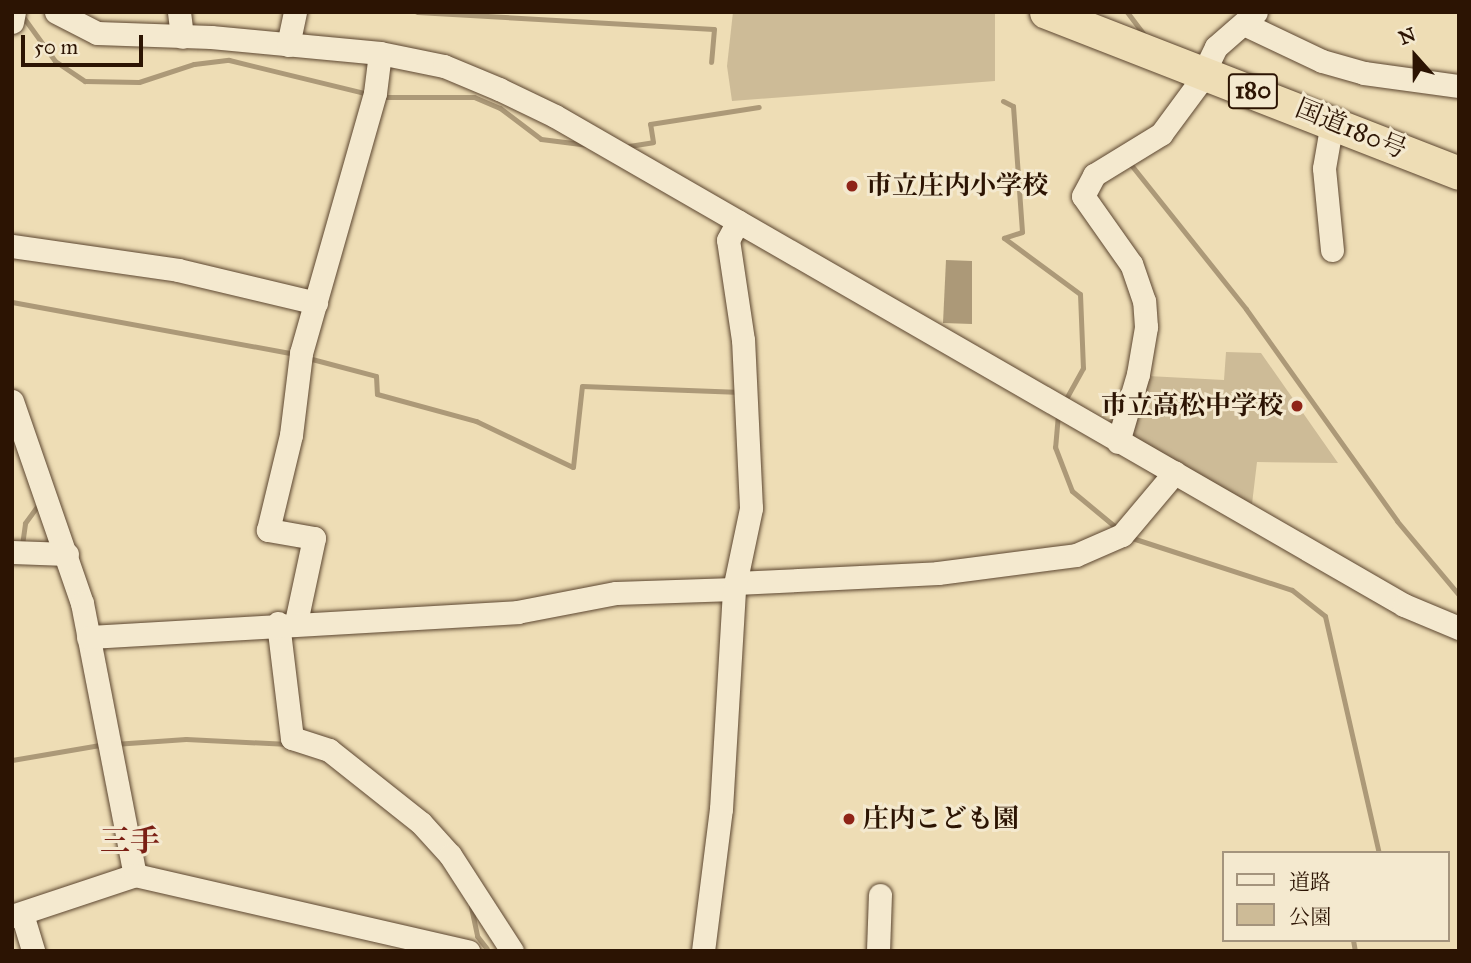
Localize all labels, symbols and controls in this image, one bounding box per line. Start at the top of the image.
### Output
scale bar [24,21,147,65]
north arrow [1380,21,1450,91]
text: N [1396,22,1419,50]
text: 50 m [34,34,78,60]
road number: 180 [1227,70,1279,112]
street label: 国道180号 [1291,93,1411,165]
place label: 市立庄内小学校 [866,170,1048,202]
marker: 市立庄内小学校 [844,178,860,194]
place label: 市立高松中学校 [1101,390,1283,422]
marker: 市立高松中学校 [1289,398,1305,414]
place label: 庄内こども園 [863,803,1019,835]
marker: 庄内こども園 [841,811,857,827]
district label: 三手 [100,823,160,859]
legend [1222,851,1450,942]
text: 道路 [1289,869,1331,895]
text: 公園 [1289,904,1331,930]

